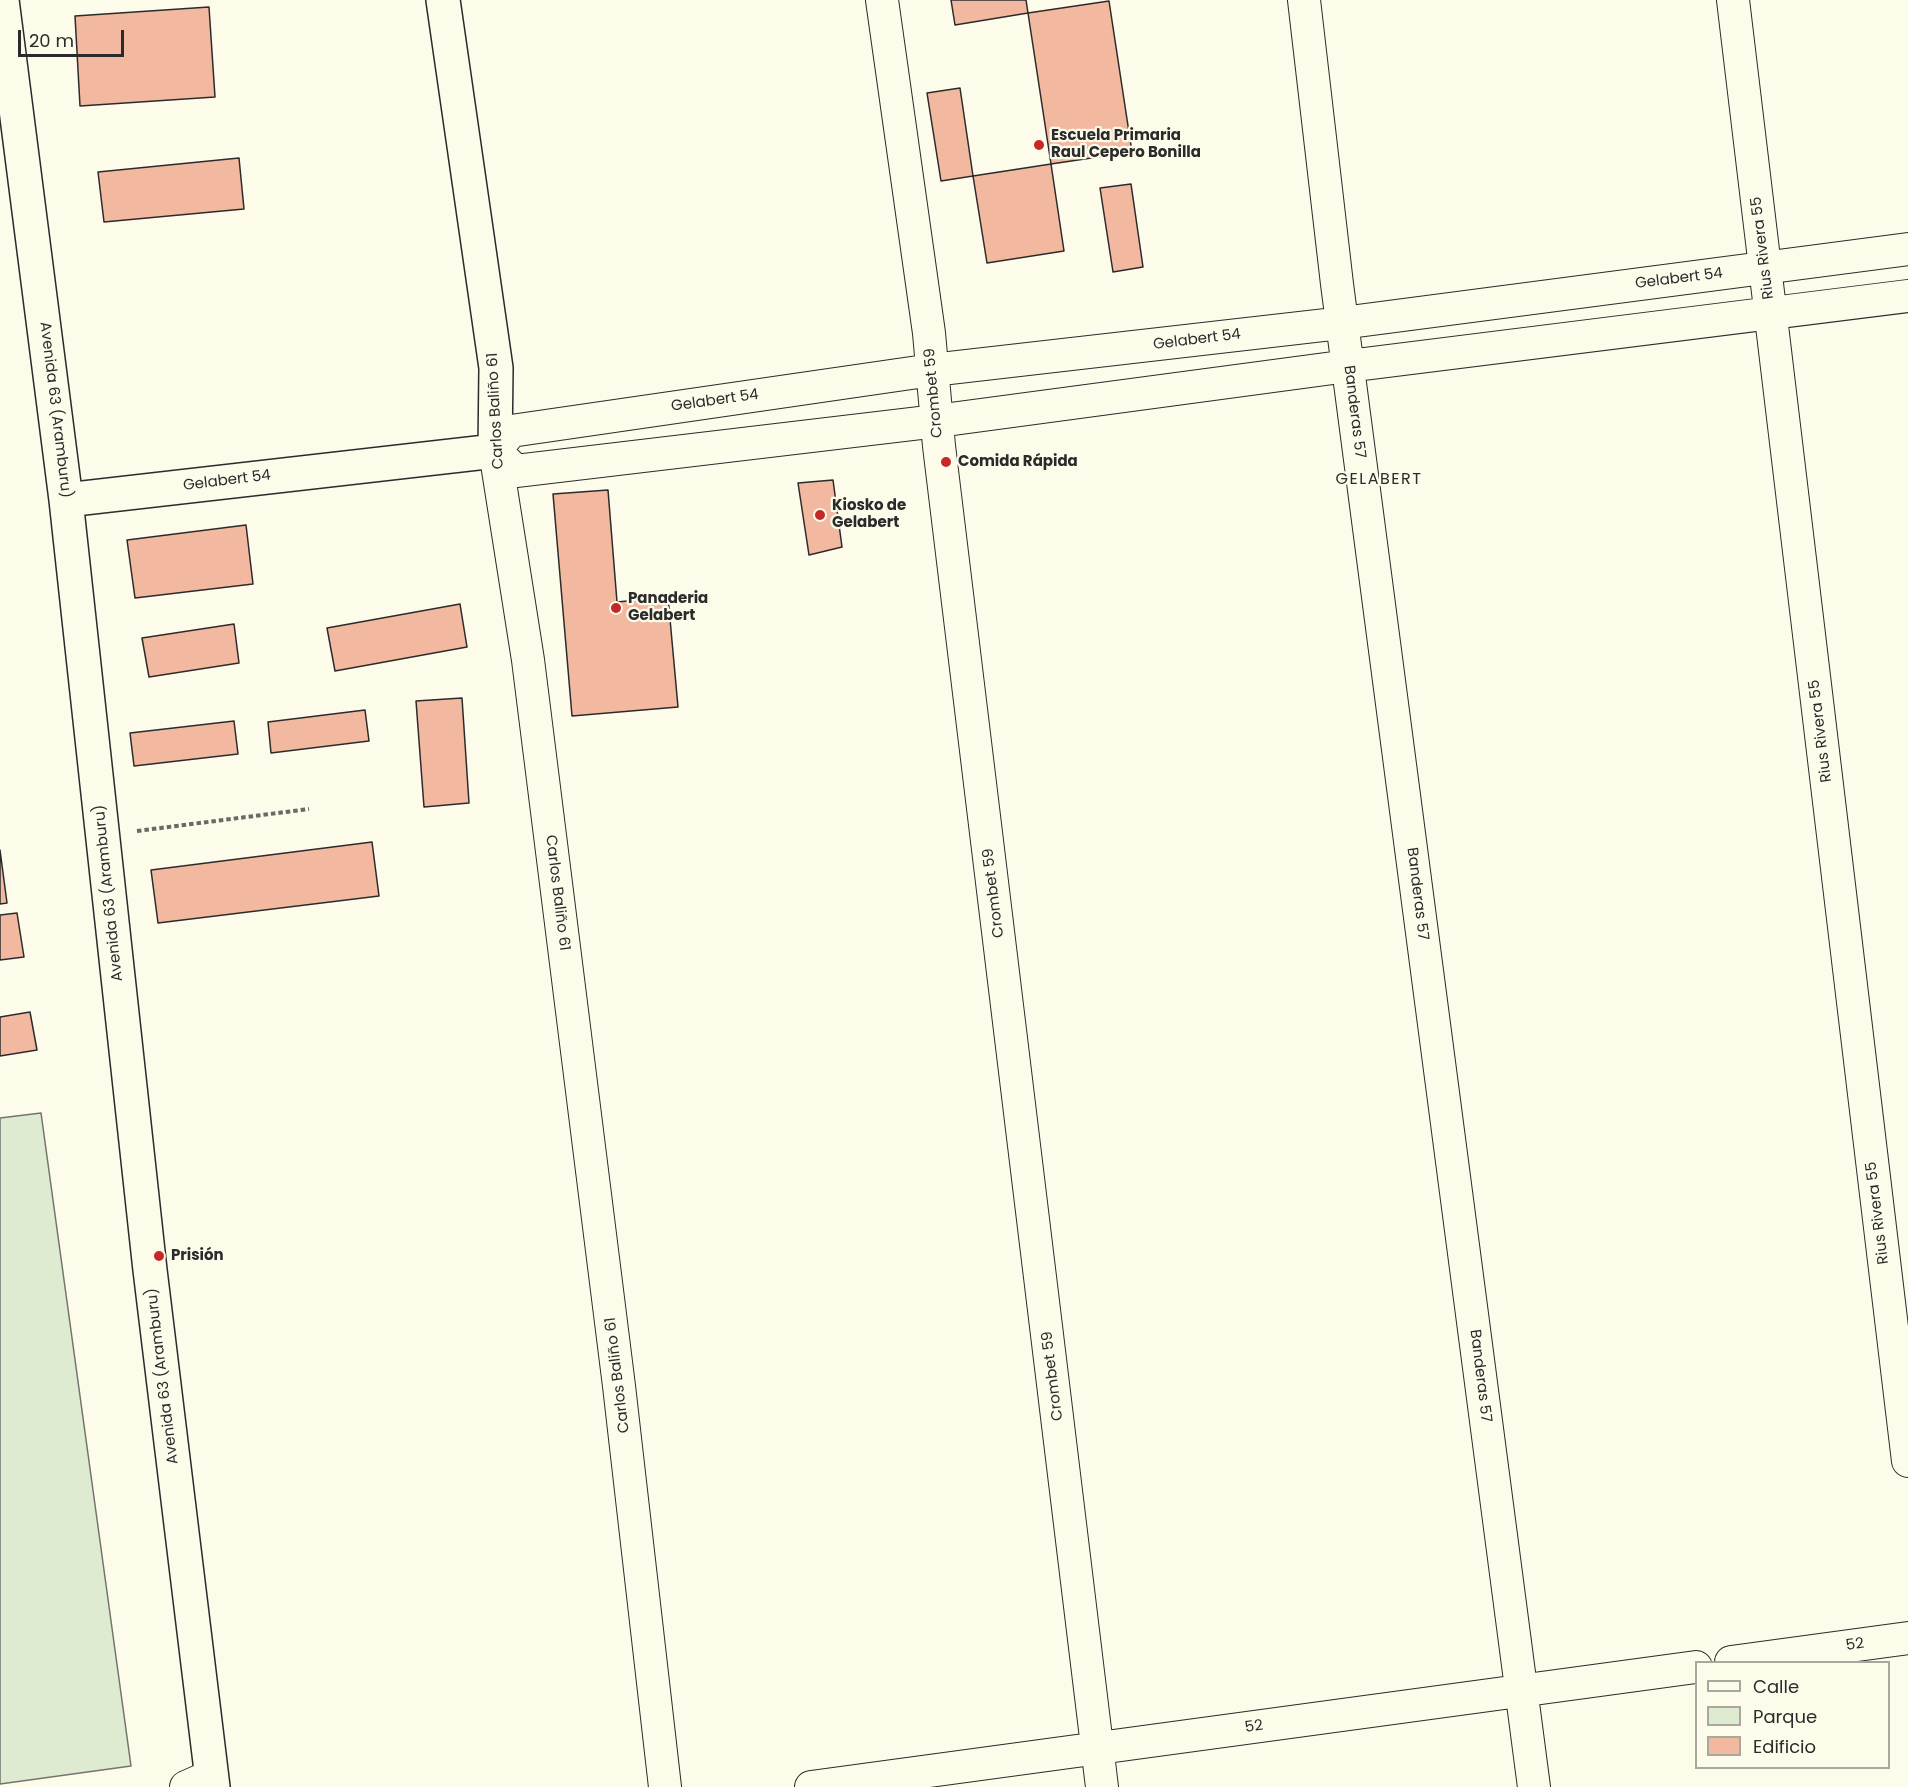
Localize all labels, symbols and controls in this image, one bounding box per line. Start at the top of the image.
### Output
scale bar [21,18,128,56]
text: 20 m [29,28,74,53]
place label: Escuela Primaria Raul Cepero Bonilla [1051,127,1201,162]
marker: Escuela Primaria Raul Cepero Bonilla [1032,138,1046,152]
street label: Rius Rivera 55 [1748,196,1778,300]
street label: Gelabert 54 [1634,265,1724,293]
street label: Avenida 63 (Aramburu) [35,321,75,499]
street label: Gelabert 54 [1152,326,1242,354]
street label: Crombet 59 [921,347,947,439]
street label: Carlos Baliño 61 [484,352,508,470]
street label: Banderas 57 [1339,364,1369,460]
street label: Gelabert 54 [670,386,760,416]
place label: Comida Rápida [958,453,1078,471]
marker: Comida Rápida [939,455,953,469]
street label: Gelabert 54 [182,467,272,495]
district label: GELABERT [1336,470,1422,490]
place label: Kiosko de Gelabert [832,497,906,532]
marker: Kiosko de Gelabert [813,508,827,522]
place label: Panaderia Gelabert [628,590,708,625]
marker: Panaderia Gelabert [609,601,623,615]
street label: Rius Rivera 55 [1806,679,1836,783]
street label: Avenida 63 (Aramburu) [91,804,127,982]
street label: Carlos Baliño 61 [541,834,573,952]
street label: Banderas 57 [1402,846,1432,942]
street label: Crombet 59 [980,847,1008,939]
street label: Rius Rivera 55 [1863,1161,1893,1265]
place label: Prisión [171,1247,224,1265]
marker: Prisión [152,1249,166,1263]
street label: Avenida 63 (Aramburu) [143,1287,183,1465]
street label: Carlos Baliño 61 [602,1316,634,1434]
street label: Banderas 57 [1465,1328,1495,1424]
street label: Crombet 59 [1039,1330,1067,1422]
street label: 52 [1845,1635,1865,1655]
legend [1695,1661,1890,1769]
text: Calle [1753,1674,1799,1699]
text: Parque [1753,1704,1817,1729]
street label: 52 [1244,1717,1264,1737]
text: Edificio [1753,1734,1816,1759]

